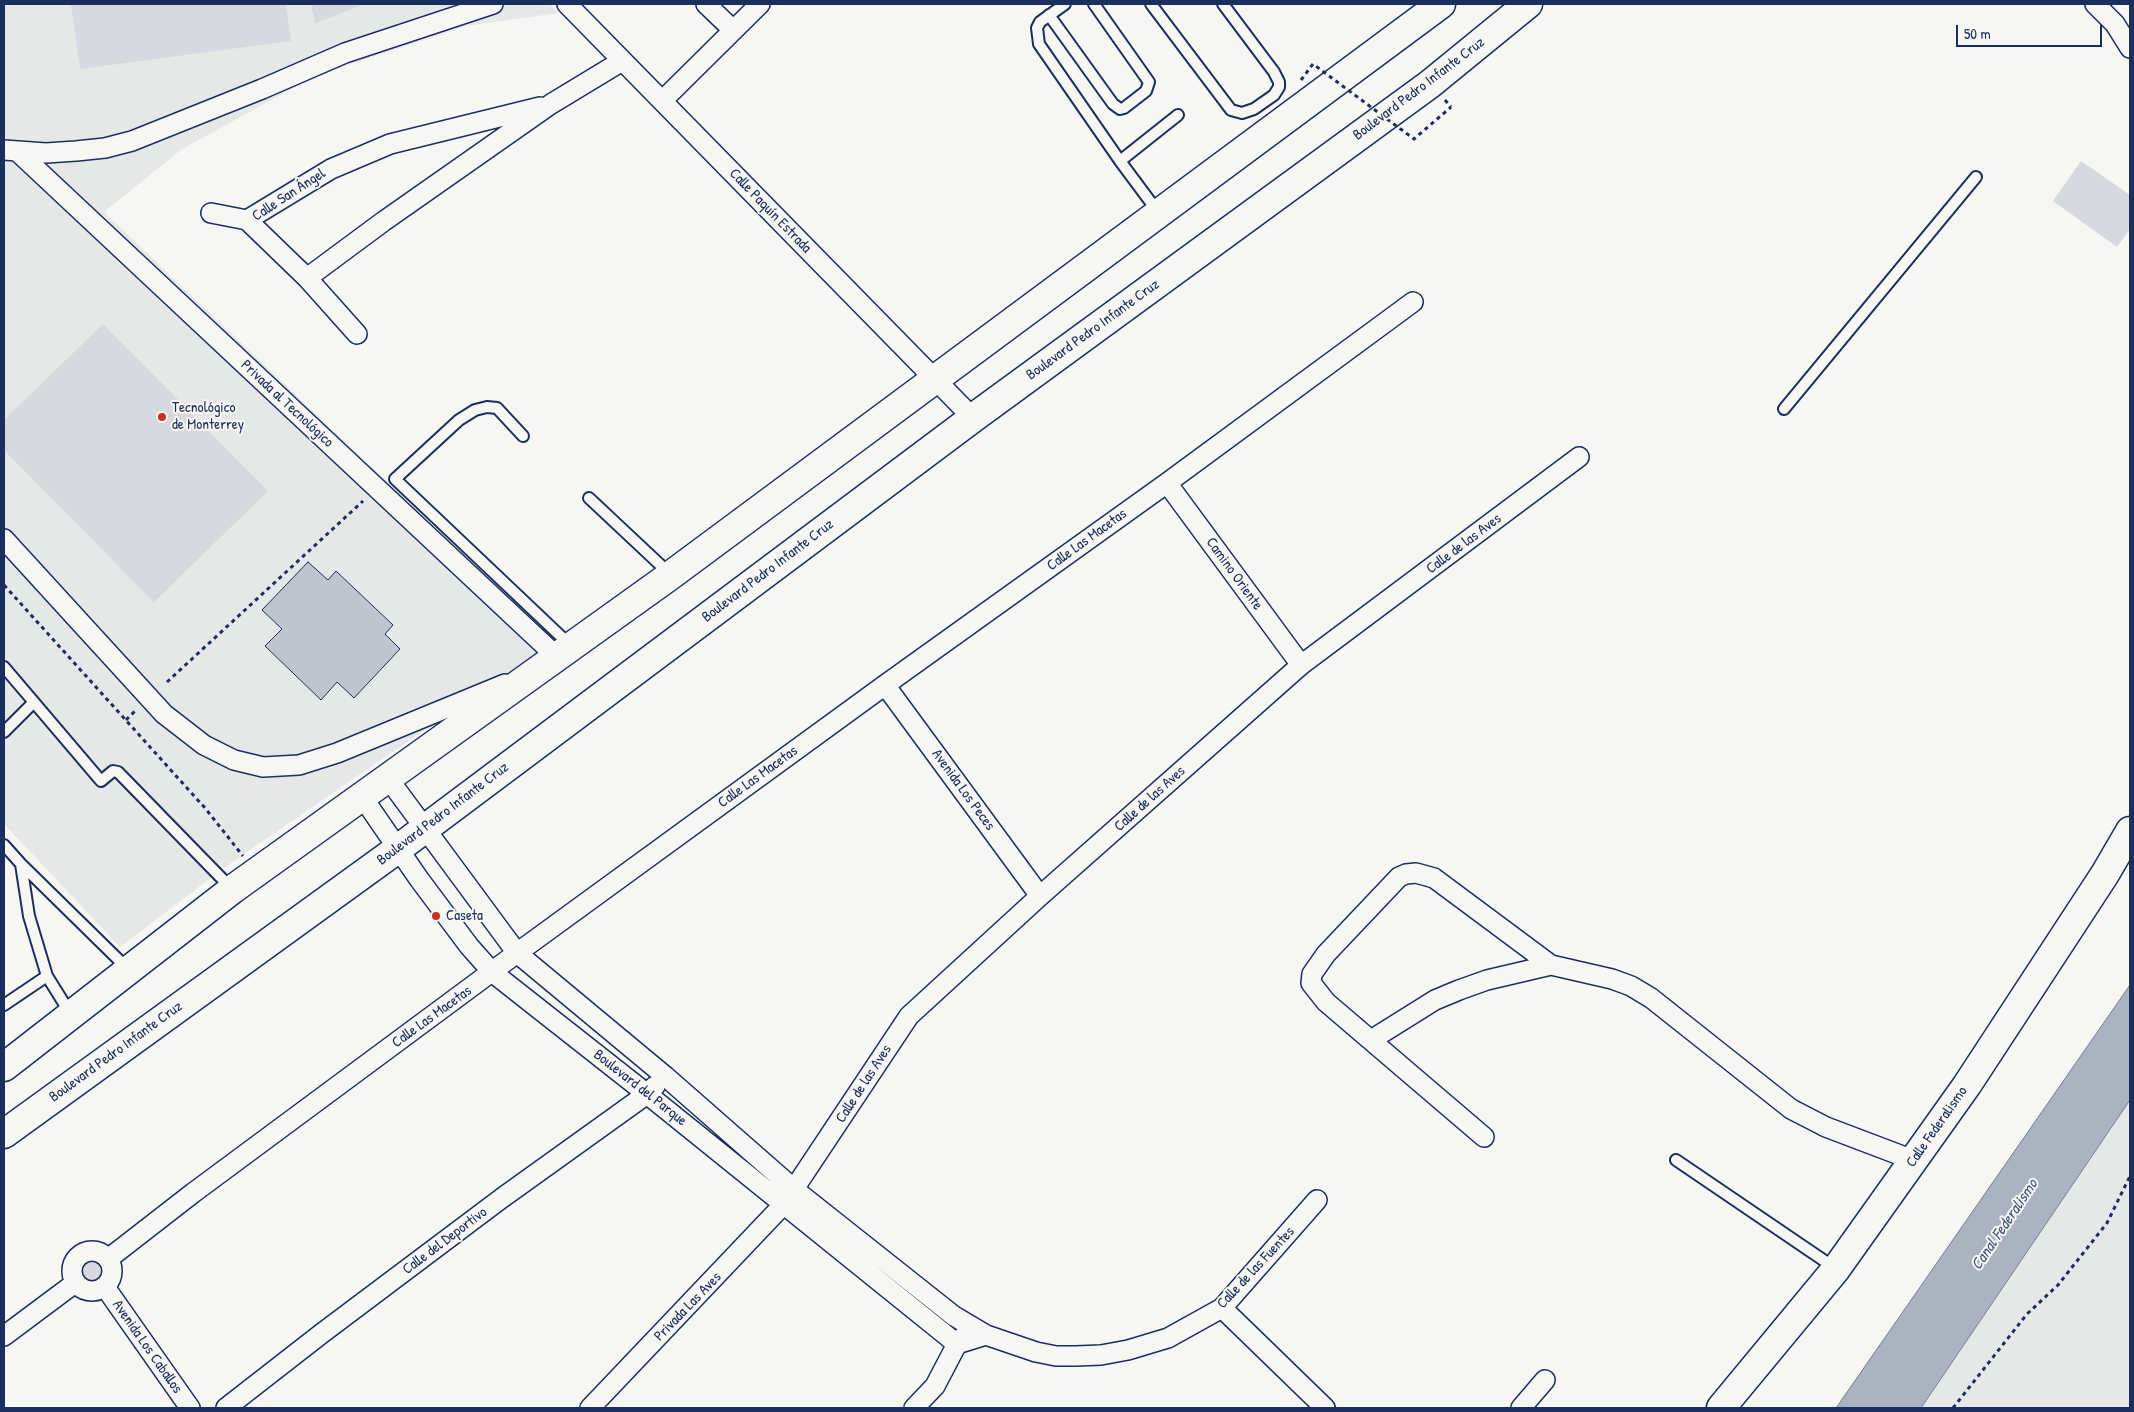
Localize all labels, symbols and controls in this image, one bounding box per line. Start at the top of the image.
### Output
scale bar [1959,15,2105,47]
text: 50 m [1964,23,1991,44]
street label: Boulevard Pedro Infante Cruz [1350,34,1488,144]
street label: Calle San Ángel [249,165,329,225]
street label: Calle Paquín Estrada [725,165,815,257]
street label: Boulevard Pedro Infante Cruz [1023,276,1163,384]
street label: Privada al Tecnológico [237,356,337,452]
place label: Tecnológico de Monterrey [172,399,244,434]
marker: Tecnológico de Monterrey [156,411,168,423]
street label: Calle Las Macetas [1044,505,1130,575]
street label: Calle de las Aves [1423,510,1505,578]
street label: Boulevard Pedro Infante Cruz [699,516,837,626]
street label: Camino Oriente [1202,534,1266,614]
street label: Calle Las Macetas [715,742,801,812]
street label: Avenida Los Peces [927,746,999,834]
street label: Boulevard Pedro Infante Cruz [374,759,512,869]
street label: Calle de las Aves [1111,762,1189,836]
place label: Caseta [446,907,483,925]
marker: Caseta [430,910,442,922]
street label: Calle Las Macetas [389,982,475,1052]
street label: Boulevard Pedro Infante Cruz [46,998,186,1106]
street label: Calle de las Aves [832,1042,896,1126]
street label: Boulevard del Parque [590,1046,690,1130]
street label: Calle Federalismo [1903,1083,1971,1171]
water label: Canal Federalismo [1968,1176,2042,1274]
street label: Calle del Deportivo [399,1203,491,1279]
street label: Calle de las Fuentes [1213,1223,1299,1313]
street label: Privada Las Aves [651,1269,725,1345]
street label: Avenida Los Caballos [108,1297,186,1397]

